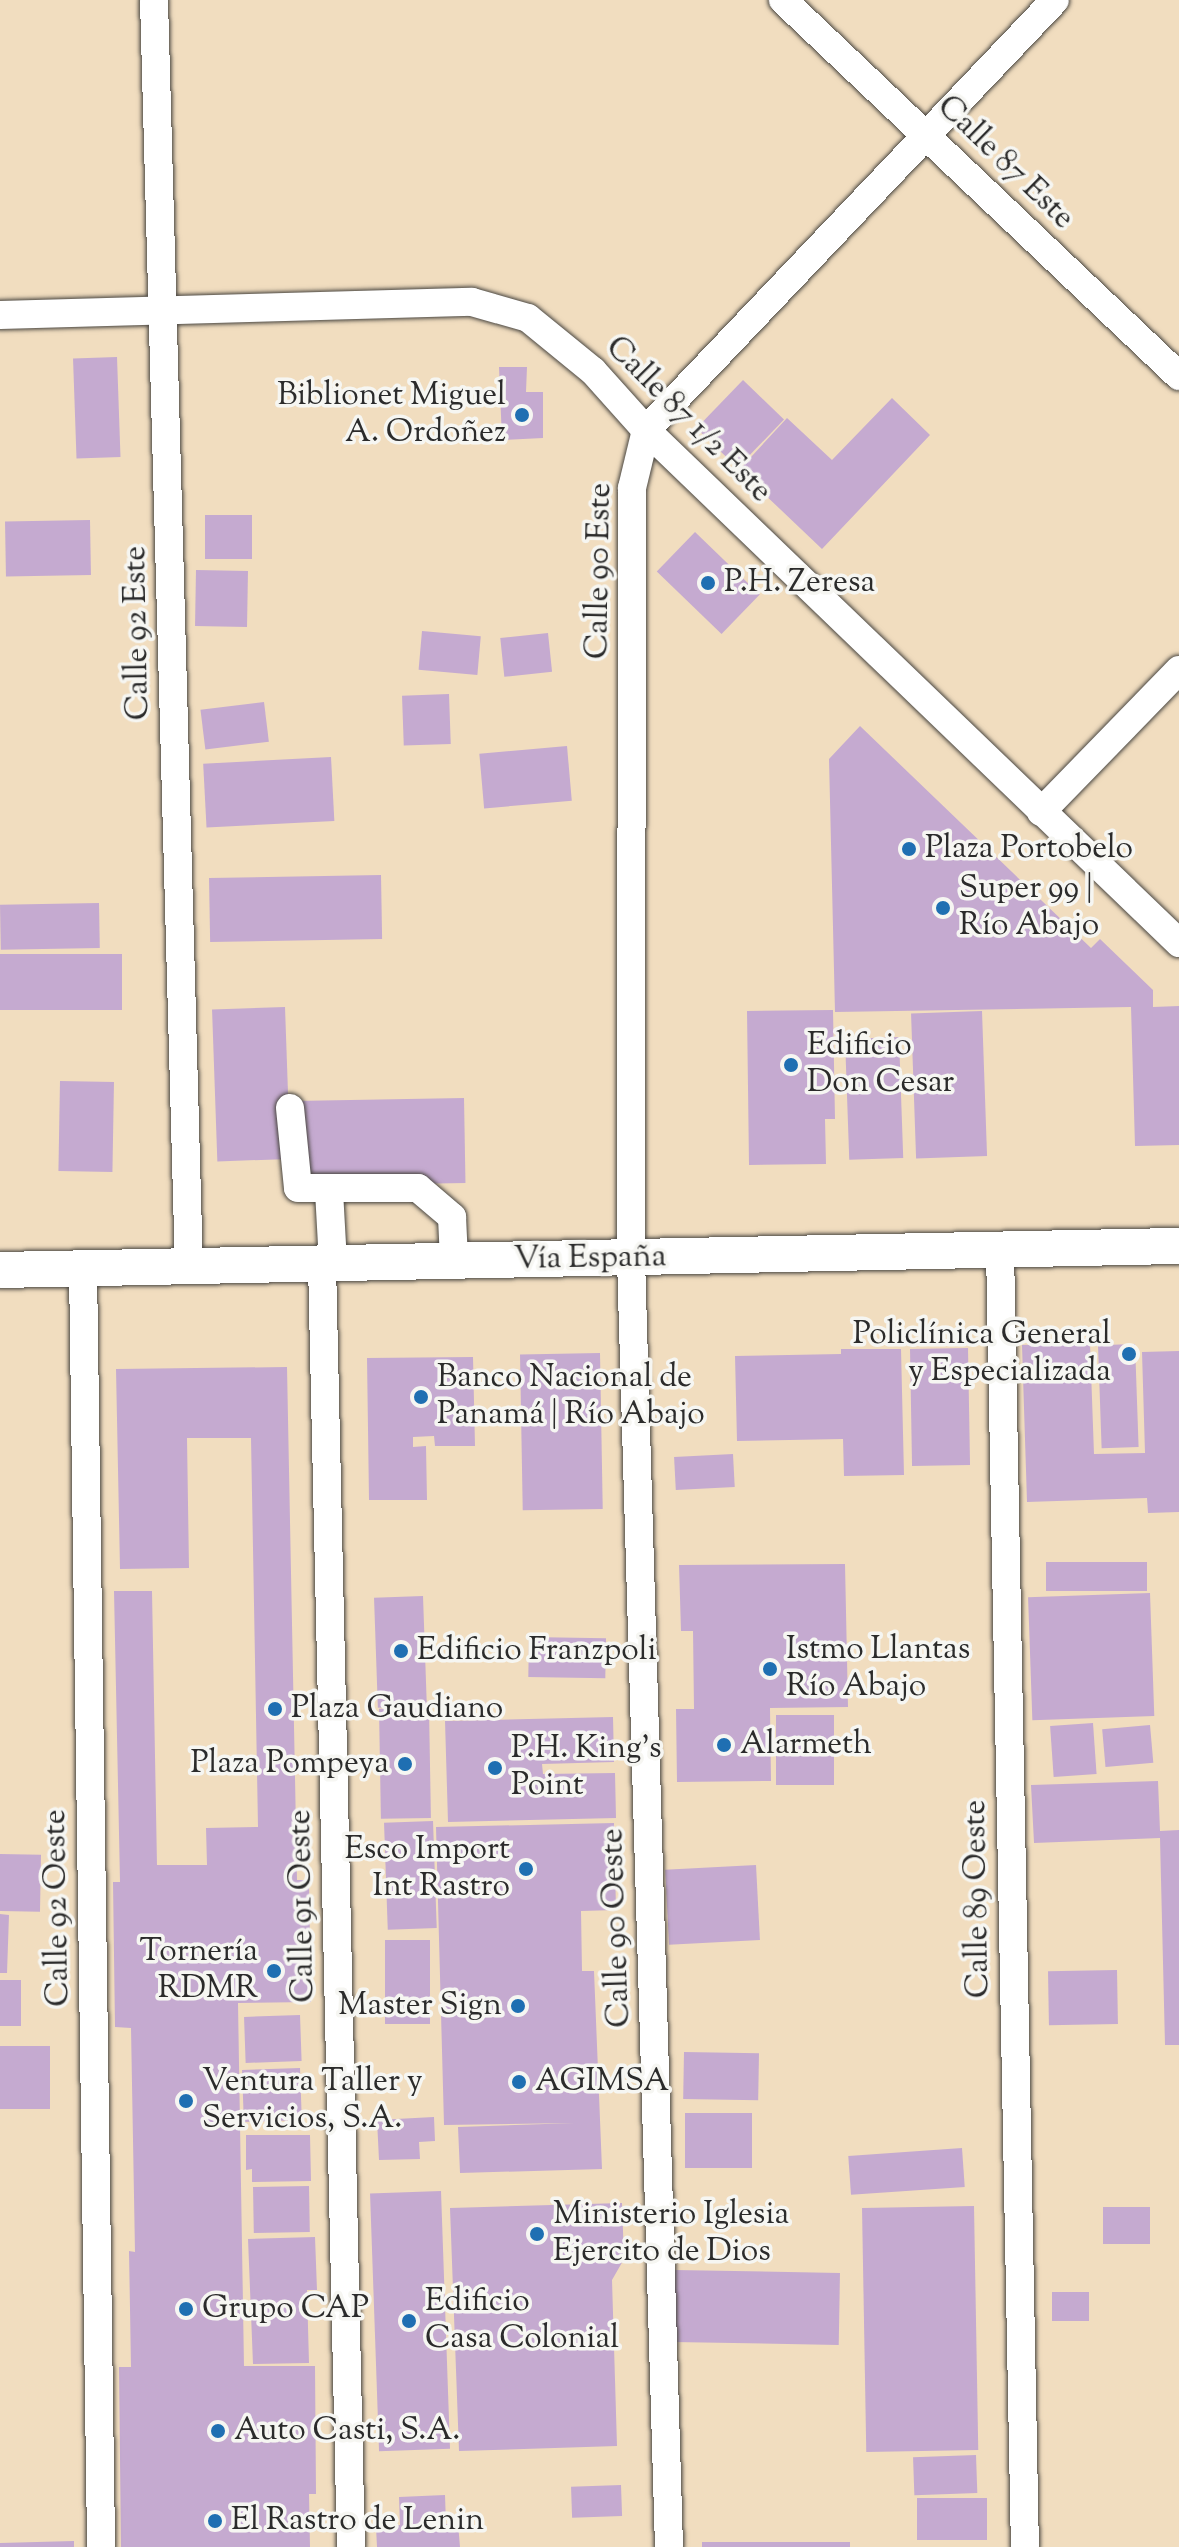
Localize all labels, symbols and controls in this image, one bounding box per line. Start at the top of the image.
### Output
street label: Calle 87 Este [928,88,1082,238]
street label: Calle 87 1/2 Este [597,329,779,511]
place label: Biblionet Miguel A. Ordoñez [277,378,506,453]
marker: Biblionet Miguel A. Ordoñez [513,406,531,424]
street label: Calle 90 Este [579,482,621,660]
street label: Calle 92 Este [117,545,159,721]
place label: P.H. Zeresa [724,564,875,602]
marker: P.H. Zeresa [699,574,717,592]
place label: Plaza Portobelo [925,830,1133,868]
marker: Plaza Portobelo [900,840,918,858]
place label: Super 99 | Río Abajo [959,871,1099,946]
marker: Super 99 | Río Abajo [934,899,952,917]
place label: Edificio Don Cesar [807,1028,954,1103]
marker: Edificio Don Cesar [782,1056,800,1074]
street label: Vía España [513,1238,667,1280]
place label: Policlínica General y Especializada [853,1317,1111,1392]
marker: Policlínica General y Especializada [1118,1343,1140,1365]
place label: Banco Nacional de Panamá | Río Abajo [437,1360,705,1435]
marker: Banco Nacional de Panamá | Río Abajo [412,1388,430,1406]
place label: Edificio Franzpoli [417,1632,657,1670]
place label: Istmo Llantas Río Abajo [786,1632,970,1707]
marker: Edificio Franzpoli [392,1642,410,1660]
marker: Istmo Llantas Río Abajo [761,1660,779,1678]
place label: Plaza Gaudiano [291,1690,503,1728]
marker: Plaza Gaudiano [266,1700,284,1718]
place label: Alarmeth [740,1726,872,1764]
place label: P.H. King's Point [511,1731,662,1806]
marker: Alarmeth [715,1736,733,1754]
place label: Plaza Pompeya [190,1745,389,1783]
marker: Plaza Pompeya [396,1755,414,1773]
marker: P.H. King's Point [486,1759,504,1777]
street label: Calle 89 Oeste [957,1799,999,1999]
street label: Calle 92 Oeste [37,1809,79,2007]
street label: Calle 91 Oeste [282,1809,324,2003]
street label: Calle 90 Oeste [594,1828,640,2028]
place label: Esco Import Int Rastro [344,1832,510,1907]
marker: Esco Import Int Rastro [517,1860,535,1878]
place label: Tornería RDMR [139,1934,258,2009]
marker: Tornería RDMR [265,1962,283,1980]
place label: Master Sign [338,1987,502,2025]
marker: Master Sign [509,1997,527,2015]
place label: AGIMSA [535,2063,669,2101]
place label: Ventura Taller y Servicios, S.A. [202,2064,423,2139]
marker: AGIMSA [510,2073,528,2091]
marker: Ventura Taller y Servicios, S.A. [177,2092,195,2110]
place label: Ministerio Iglesia Ejercito de Dios [553,2197,789,2272]
marker: Ministerio Iglesia Ejercito de Dios [528,2225,546,2243]
place label: Edificio Casa Colonial [425,2284,619,2359]
place label: Grupo CAP [202,2290,369,2328]
marker: Grupo CAP [177,2300,195,2318]
marker: Edificio Casa Colonial [400,2312,418,2330]
place label: Auto Casti, S.A. [234,2412,460,2450]
marker: Auto Casti, S.A. [209,2422,227,2440]
place label: El Rastro de Lenin [231,2502,484,2540]
marker: El Rastro de Lenin [206,2512,224,2530]

